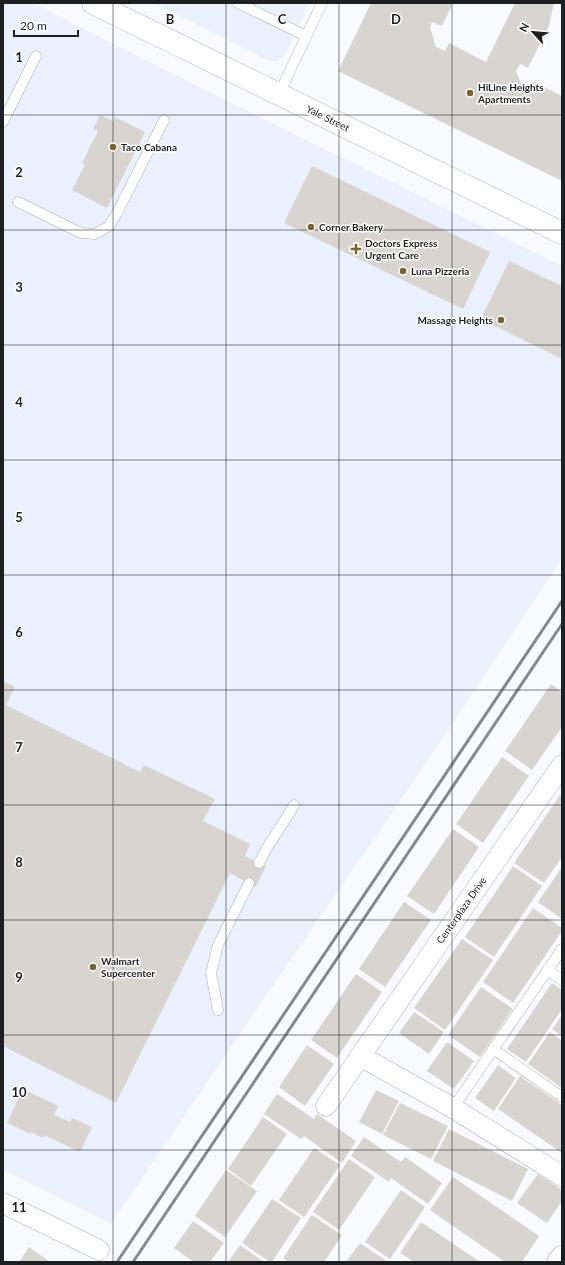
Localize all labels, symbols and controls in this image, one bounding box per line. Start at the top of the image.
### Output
text: B [166,11,175,27]
text: C [278,11,287,27]
text: D [391,11,401,27]
scale bar [14,12,78,38]
north arrow [513,12,553,52]
text: 20 m [20,18,47,33]
text: N [516,21,531,34]
text: 1 [15,49,23,65]
place label: HiLine Heights Apartments [477,81,544,105]
marker: HiLine Heights Apartments [465,88,475,98]
street label: Yale Street [304,102,352,134]
place label: Taco Cabana [121,141,177,153]
marker: Taco Cabana [108,142,118,152]
text: 2 [15,164,23,180]
place label: Corner Bakery [319,221,384,233]
marker: Corner Bakery [306,222,316,232]
place label: Doctors Express Urgent Care [365,237,438,261]
marker: Doctors Express Urgent Care [350,243,362,255]
place label: Luna Pizzeria [411,265,469,277]
marker: Luna Pizzeria [398,266,408,276]
text: 3 [15,279,23,295]
place label: Massage Heights [417,314,494,326]
marker: Massage Heights [496,315,506,325]
text: 4 [15,394,23,410]
text: 5 [15,509,23,525]
text: 6 [15,624,23,640]
text: 7 [15,739,23,755]
text: 8 [15,854,23,870]
street label: Centerplaza Drive [434,874,488,946]
place label: Walmart Supercenter [101,955,155,979]
marker: Walmart Supercenter [88,962,98,972]
text: 9 [15,969,23,985]
text: 10 [11,1084,27,1100]
text: 11 [11,1199,27,1215]

